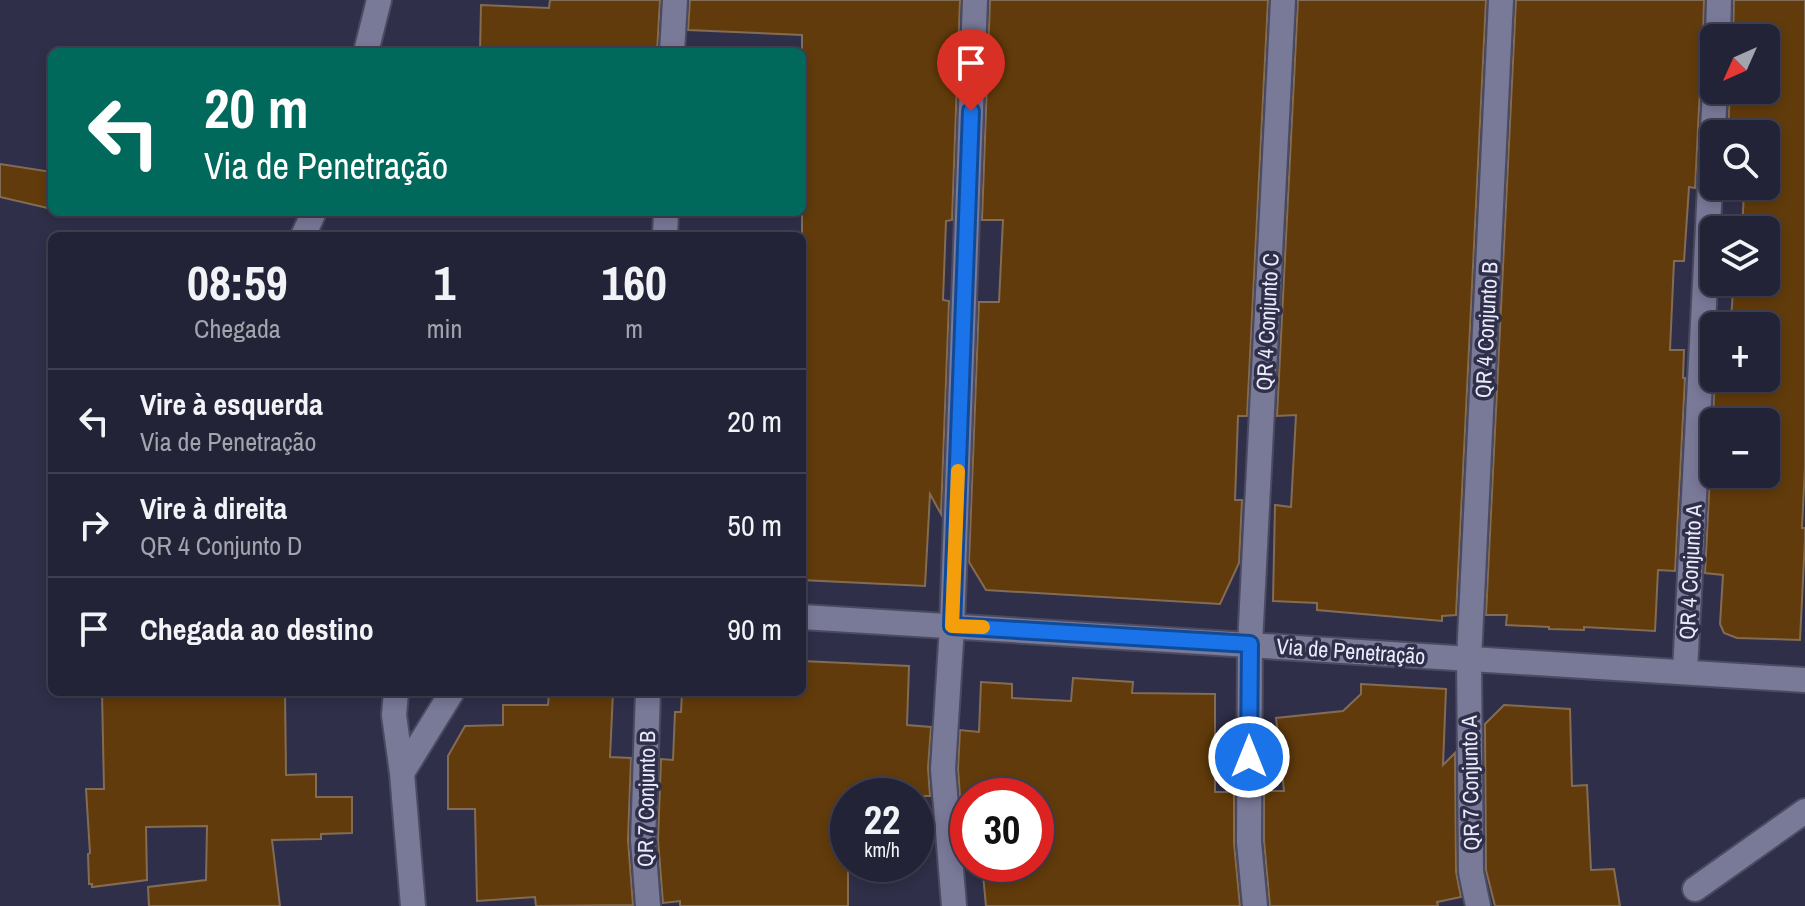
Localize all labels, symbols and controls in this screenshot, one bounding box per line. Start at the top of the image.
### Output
north arrow [1700,24,1780,104]
map controls [1700,24,1780,488]
pin [937,29,1005,111]
icon: arrive [949,41,993,85]
text: 20 m [204,70,309,145]
icon: left [72,80,176,184]
button: search [1700,120,1780,200]
text: Via de Penetração [204,142,448,190]
button: layers [1700,216,1780,296]
text: 08:59 [187,250,288,315]
text: 1 [434,250,455,315]
text: 160 [601,250,667,315]
street label: QR 4 Conjunto C [1248,253,1286,391]
street label: QR 4 Conjunto B [1467,261,1505,399]
text: Chegada [194,311,281,346]
text: min [427,311,462,346]
text: m [625,311,643,346]
button: + [1700,312,1780,392]
text: Vire à esquerda [140,384,323,424]
icon: left [72,399,116,443]
text: 20 m [727,401,782,441]
button: − [1700,408,1780,488]
text: Via de Penetração [140,424,316,459]
text: Vire à direita [140,488,287,528]
icon: right [72,503,116,547]
street label: QR 4 Conjunto A [1671,503,1709,640]
text: 50 m [727,505,782,545]
text: QR 4 Conjunto D [140,528,302,563]
icon: arrive [72,607,116,651]
text: Chegada ao destino [140,609,374,649]
text: 90 m [727,609,782,649]
street label: Via de Penetração [1276,631,1426,671]
street label: QR 7 Conjunto A [1454,714,1486,851]
position arrow [1207,715,1291,799]
street label: QR 7 Conjunto B [630,731,662,867]
speed limit sign: 30 [950,778,1054,882]
text: 22 [864,793,900,846]
text: km/h [864,836,900,863]

